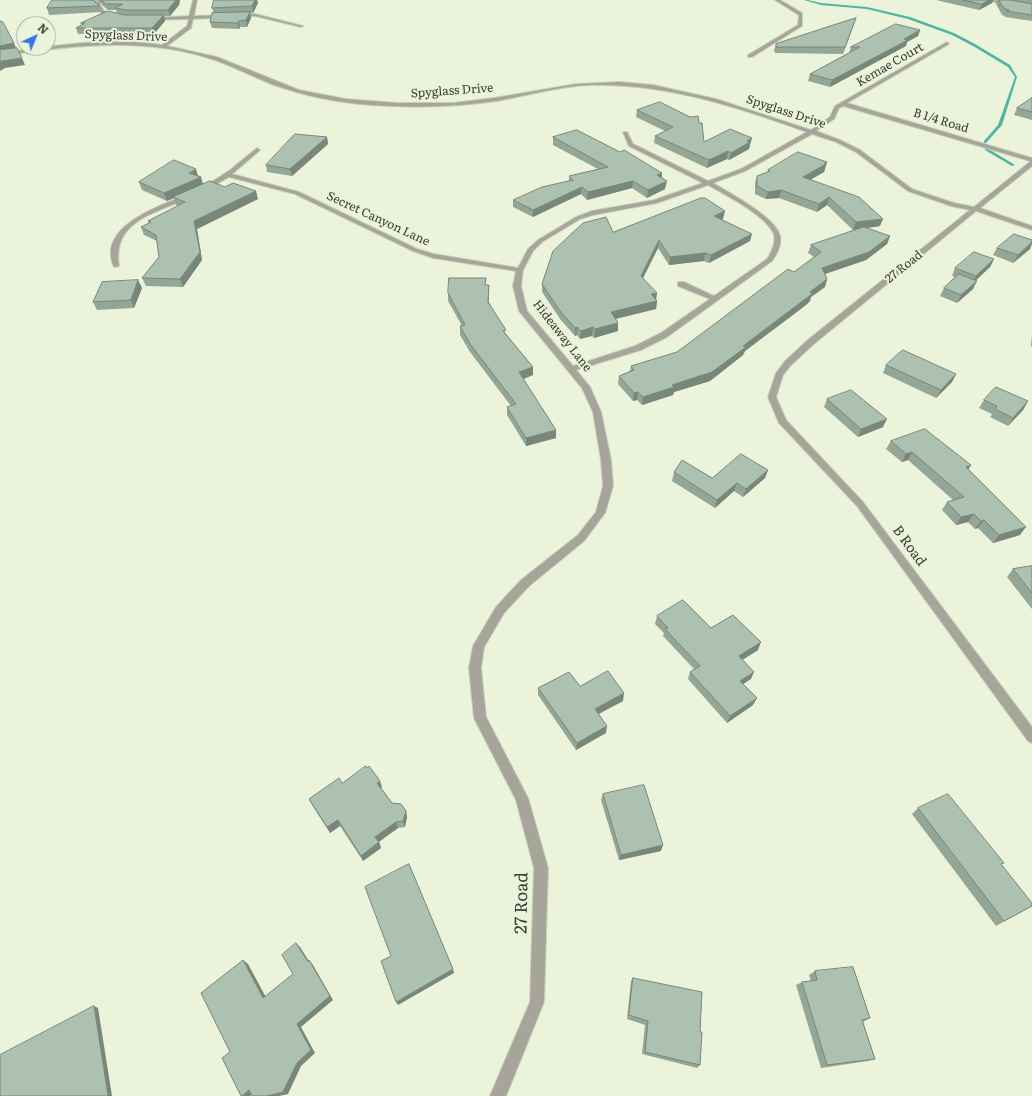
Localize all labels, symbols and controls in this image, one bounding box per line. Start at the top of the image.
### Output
north arrow [16,16,56,56]
text: N [35,19,53,37]
street label: Spyglass Drive [84,27,168,45]
street label: Kemae Court [854,40,926,90]
street label: Spyglass Drive [410,81,494,101]
street label: Spyglass Drive [744,92,828,132]
street label: B 1/4 Road [912,106,970,136]
street label: Secret Canyon Lane [324,189,432,249]
street label: 27 Road [883,248,925,286]
street label: Hideaway Lane [530,297,594,375]
street label: B Road [889,522,929,570]
street label: 27 Road [511,872,533,934]

